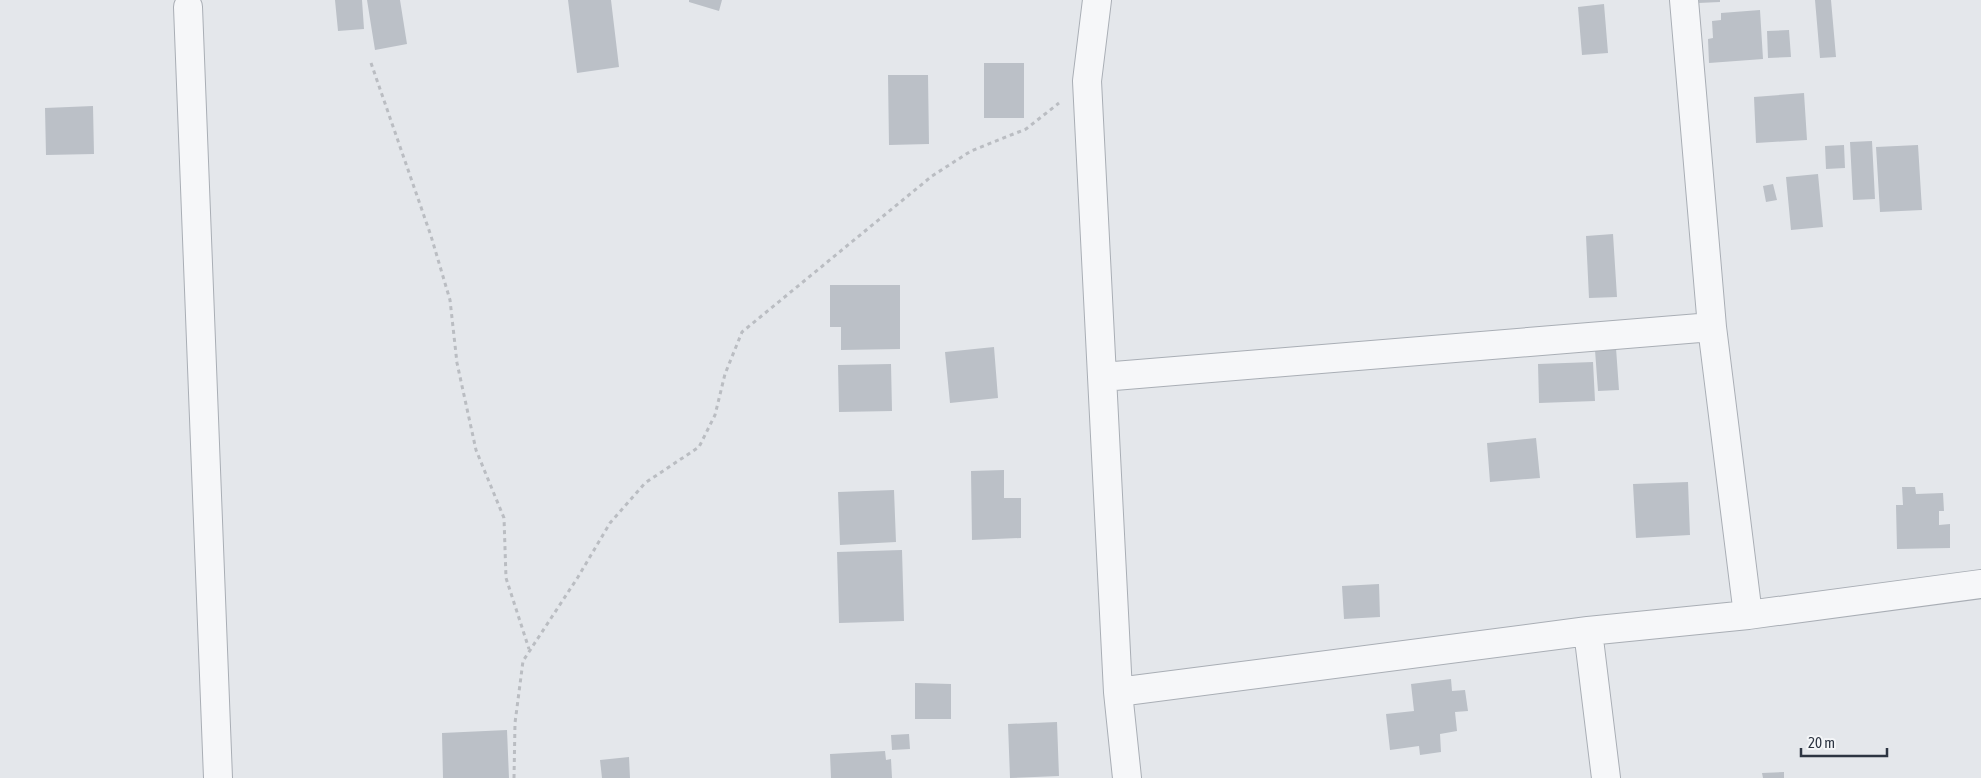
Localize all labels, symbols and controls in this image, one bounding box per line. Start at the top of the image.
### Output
scale bar [1801,726,1887,758]
text: 20 m [1808,734,1835,751]

